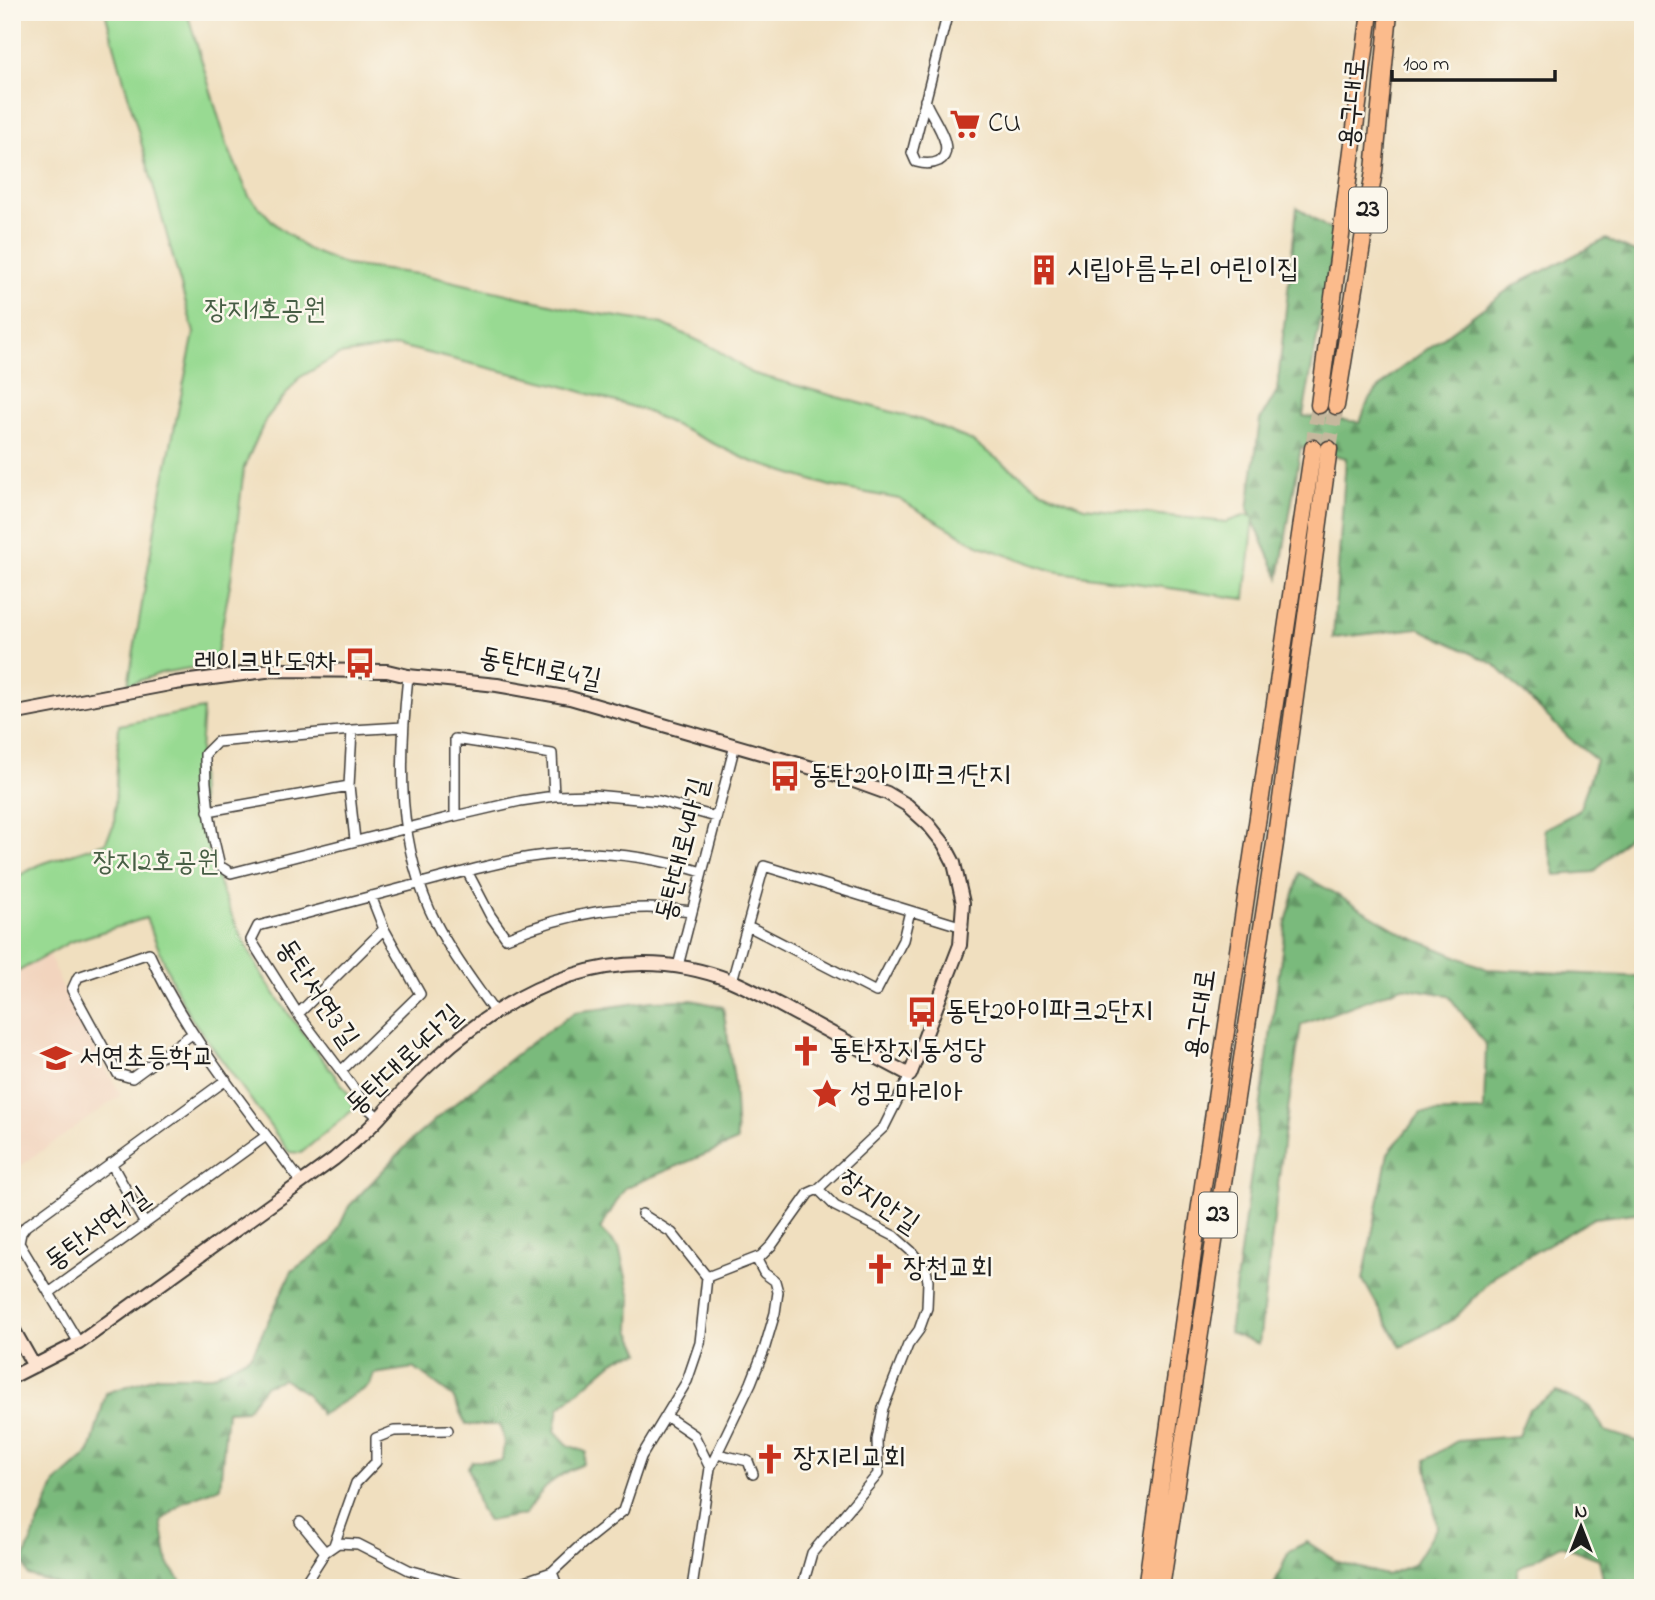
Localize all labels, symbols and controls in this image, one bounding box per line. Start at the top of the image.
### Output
scale bar [1392,38,1555,82]
text: 100 m [1403,50,1449,80]
street label: 용구대로 [1330,56,1378,150]
place label: CU [988,104,1021,145]
supermarket icon: CU [948,107,982,141]
road number: 23 [1349,188,1387,232]
place label: 시립아름누리 어린이집 [1067,250,1299,291]
building icon: 시립아름누리 어린이집 [1027,253,1061,287]
park label: 장지1호공원 [204,291,326,332]
street label: 동탄대로4길 [475,638,605,702]
place label: 레이크반도9차 [193,643,337,684]
bus stop icon: 레이크반도9차 [343,646,377,680]
place label: 동탄2아이파크1단지 [808,756,1011,797]
bus stop icon: 동탄2아이파크1단지 [768,759,802,793]
street label: 동탄대로4마길 [646,774,722,926]
park label: 장지2호공원 [93,843,219,884]
street label: 동탄서연3길 [264,931,368,1057]
street label: 용구대로 [1175,967,1229,1061]
place label: 동탄2아이파크2단지 [945,992,1153,1033]
bus stop icon: 동탄2아이파크2단지 [905,995,939,1029]
street label: 동탄대로4다길 [337,996,473,1126]
place label: 동탄장지동성당 [829,1031,987,1072]
church icon: 동탄장지동성당 [789,1034,823,1068]
place label: 서연초등학교 [79,1038,214,1079]
school or university icon: 서연초등학교 [39,1041,73,1075]
place label: 성모마리아 [850,1074,963,1115]
place icon: 성모마리아 [810,1077,844,1111]
street label: 장지안길 [829,1161,927,1245]
street label: 동탄서연1길 [37,1178,159,1282]
road number: 23 [1199,1192,1237,1238]
place label: 장천교회 [903,1249,993,1290]
church icon: 장천교회 [863,1252,897,1286]
place label: 장지리교회 [793,1439,906,1480]
church icon: 장지리교회 [753,1442,787,1476]
north arrow [1546,1492,1616,1562]
text: N [1575,1499,1588,1526]

